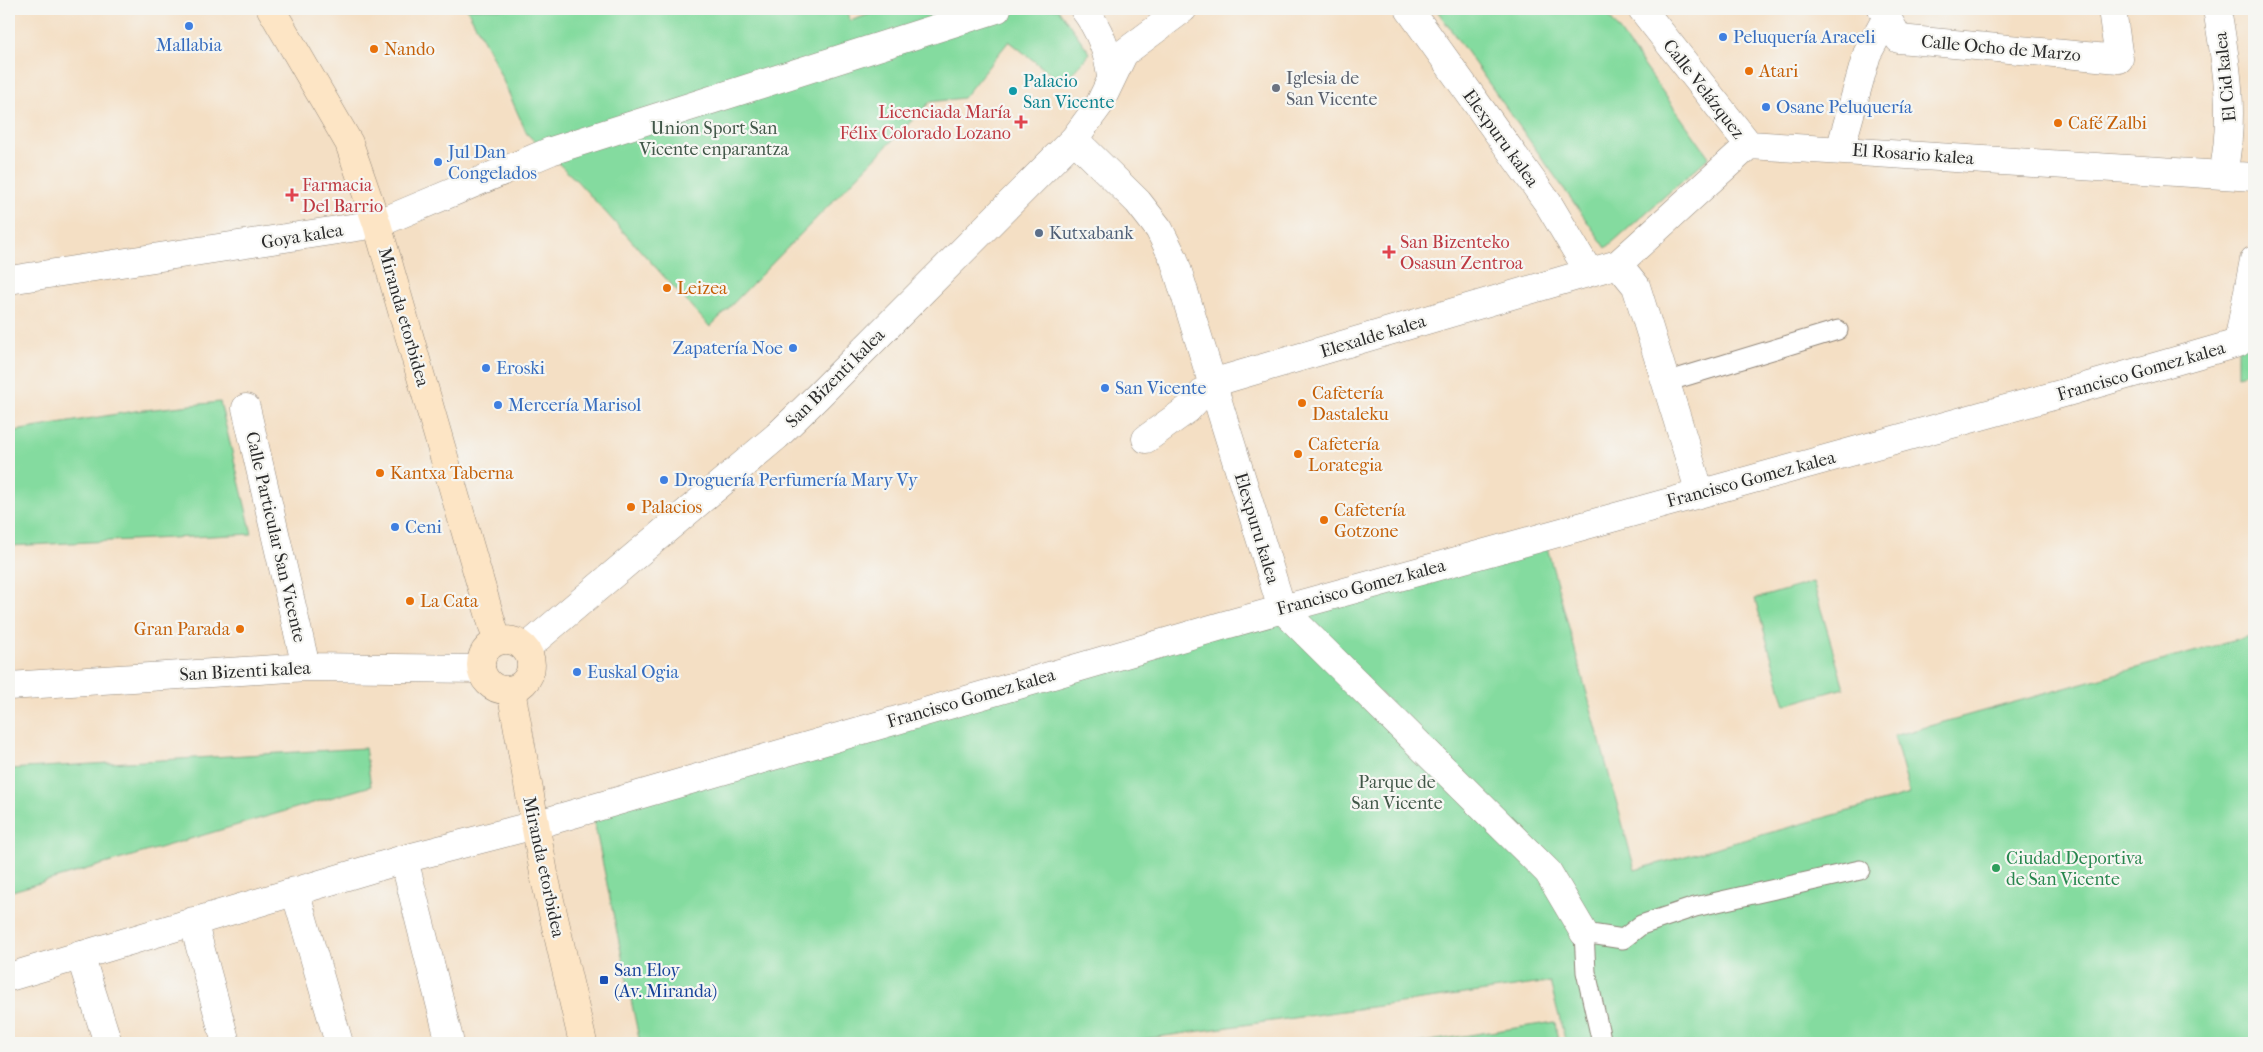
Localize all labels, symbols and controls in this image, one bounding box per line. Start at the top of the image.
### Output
marker: Mallabia [183,20,195,32]
place label: Peluquería Araceli [1733,27,1876,48]
street label: El Cid kalea [2210,30,2241,123]
marker: Peluquería Araceli [1717,31,1729,43]
street label: Calle Ocho de Marzo [1920,31,2082,66]
place label: Mallabia [156,35,223,56]
street label: Calle Velázquez [1658,36,1749,143]
place label: Nando [384,39,435,60]
marker: Nando [368,43,380,55]
place label: Atari [1758,61,1799,82]
marker: Atari [1743,65,1755,77]
place label: Iglesia de San Vicente [1286,68,1377,110]
place label: Palacio San Vicente [1023,71,1114,113]
marker: Iglesia de San Vicente [1270,82,1282,94]
marker: Palacio San Vicente [1007,85,1019,97]
street label: Elexpuru kalea [1458,86,1543,192]
place label: Osane Peluquería [1776,97,1913,118]
marker: Osane Peluquería [1760,101,1772,113]
place label: Licenciada María Félix Colorado Lozano [840,102,1012,144]
place label: Café Zalbi [2068,113,2148,134]
marker: Licenciada María Félix Colorado Lozano [1015,116,1027,128]
marker: Café Zalbi [2052,117,2064,129]
park label: Union Sport San Vicente enparantza [638,118,790,160]
street label: El Rosario kalea [1851,140,1975,169]
place label: Jul Dan Congelados [446,142,537,184]
marker: Jul Dan Congelados [432,156,444,168]
place label: Farmacia Del Barrio [302,175,383,217]
marker: Farmacia Del Barrio [286,189,298,201]
street label: Goya kalea [260,220,345,253]
place label: Kutxabank [1049,223,1134,244]
marker: Kutxabank [1033,227,1045,239]
place label: San Bizenteko Osasun Zentroa [1400,232,1524,274]
street label: Miranda etorbidea [374,245,434,390]
marker: San Bizenteko Osasun Zentroa [1382,245,1396,259]
place label: Leizea [677,278,728,299]
marker: Leizea [661,282,673,294]
street label: Elexalde kalea [1318,310,1429,363]
street label: San Bizenti kalea [781,324,890,432]
street label: Francisco Gomez kalea [2055,337,2228,406]
place label: Zapatería Noe [673,338,783,359]
marker: Zapatería Noe [787,342,799,354]
place label: Eroski [496,358,546,379]
marker: Eroski [480,362,492,374]
place label: San Vicente [1115,378,1206,399]
marker: San Vicente [1099,382,1111,394]
place label: Cafetería Dastaleku [1312,383,1389,425]
place label: Mercería Marisol [508,395,641,416]
marker: Cafetería Dastaleku [1296,397,1308,409]
marker: Mercería Marisol [492,399,504,411]
street label: Calle Particular San Vicente [241,430,310,645]
place label: Cafetería Lorategia [1308,434,1383,476]
street label: Francisco Gomez kalea [1664,447,1838,512]
marker: Cafetería Lorategia [1292,448,1304,460]
place label: Kantxa Taberna [390,463,514,484]
marker: Kantxa Taberna [374,467,386,479]
place label: Droguería Perfumería Mary Vy [674,470,919,491]
street label: Elexpuru kalea [1230,470,1284,587]
marker: Droguería Perfumería Mary Vy [658,474,670,486]
place label: Palacios [641,497,703,518]
place label: Cafetería Gotzone [1334,500,1406,542]
marker: Palacios [625,501,637,513]
marker: Cafetería Gotzone [1318,514,1330,526]
place label: Ceni [405,517,442,538]
marker: Ceni [389,521,401,533]
street label: Francisco Gomez kalea [1274,555,1448,620]
place label: La Cata [420,591,479,612]
marker: La Cata [404,595,416,607]
place label: Gran Parada [134,619,231,640]
marker: Gran Parada [234,623,246,635]
street label: San Bizenti kalea [179,658,312,685]
place label: Euskal Ogia [587,662,679,683]
street label: Francisco Gomez kalea [885,664,1058,733]
marker: Euskal Ogia [571,666,583,678]
park label: Parque de San Vicente [1351,772,1443,814]
street label: Miranda etorbidea [518,795,569,940]
place label: Ciudad Deportiva de San Vicente [2006,848,2144,890]
marker: Ciudad Deportiva de San Vicente [1990,862,2002,874]
place label: San Eloy (Av. Miranda) [614,960,717,1002]
marker: San Eloy (Av. Miranda) [598,974,610,986]

